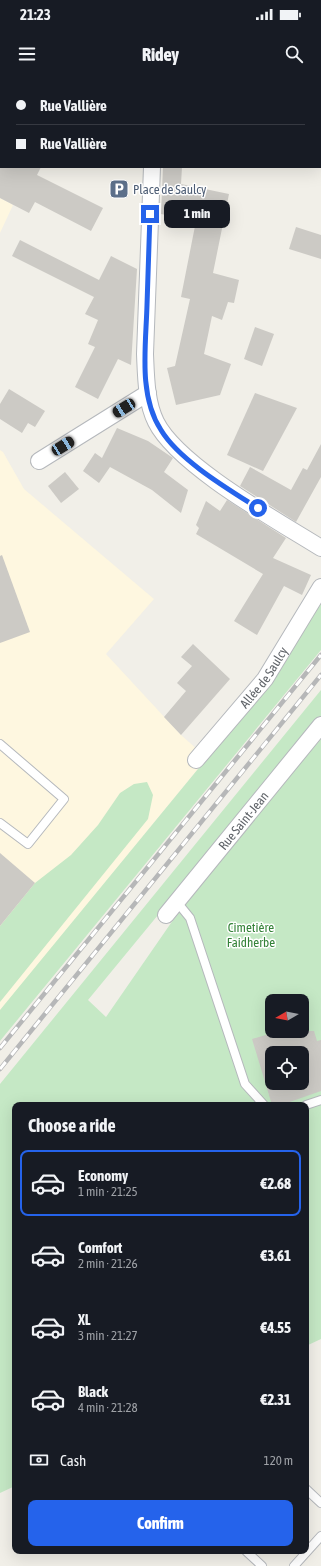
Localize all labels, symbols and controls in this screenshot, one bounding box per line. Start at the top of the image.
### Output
text: 21:23 [20,6,51,23]
icon: menu [16,43,38,65]
icon: search [283,43,305,65]
text: Ridey [142,44,179,65]
text: Rue Vallière [40,97,107,114]
text: Rue Vallière [40,135,107,152]
parking icon: Place de Saulcy [108,178,130,200]
place label: Place de Saulcy [133,182,207,197]
callout: 1 min [164,200,230,228]
route end [141,205,159,223]
text: 1 min [184,206,210,221]
car [111,397,137,419]
car [50,435,76,457]
route start [249,499,267,517]
street label: Allée de Saulcy [237,644,291,711]
street label: Rue Saint-Jean [215,789,272,853]
park label: Cimetière Faidherbe [227,920,275,950]
north arrow [265,994,309,1038]
map controls [265,994,309,1090]
button: locate [265,1046,309,1090]
text: Choose a ride [28,1115,116,1136]
icon: car [30,1165,66,1201]
text: Economy [78,1167,128,1184]
text: €2.68 [260,1175,291,1192]
text: 1 min · 21:25 [78,1184,138,1199]
icon: car [30,1237,66,1273]
text: Comfort [78,1239,122,1256]
text: €3.61 [260,1247,291,1264]
text: 2 min · 21:26 [78,1256,138,1271]
icon: car [30,1309,66,1345]
text: XL [78,1311,91,1328]
text: €4.55 [260,1319,291,1336]
text: 3 min · 21:27 [78,1328,138,1343]
icon: car [30,1381,66,1417]
text: Black [78,1383,108,1400]
text: €2.31 [260,1391,291,1408]
text: 4 min · 21:28 [78,1400,138,1415]
icon: cash [28,1449,50,1471]
text: Cash [60,1452,86,1469]
text: 120 m [264,1453,293,1468]
button: Confirm [28,1500,293,1546]

